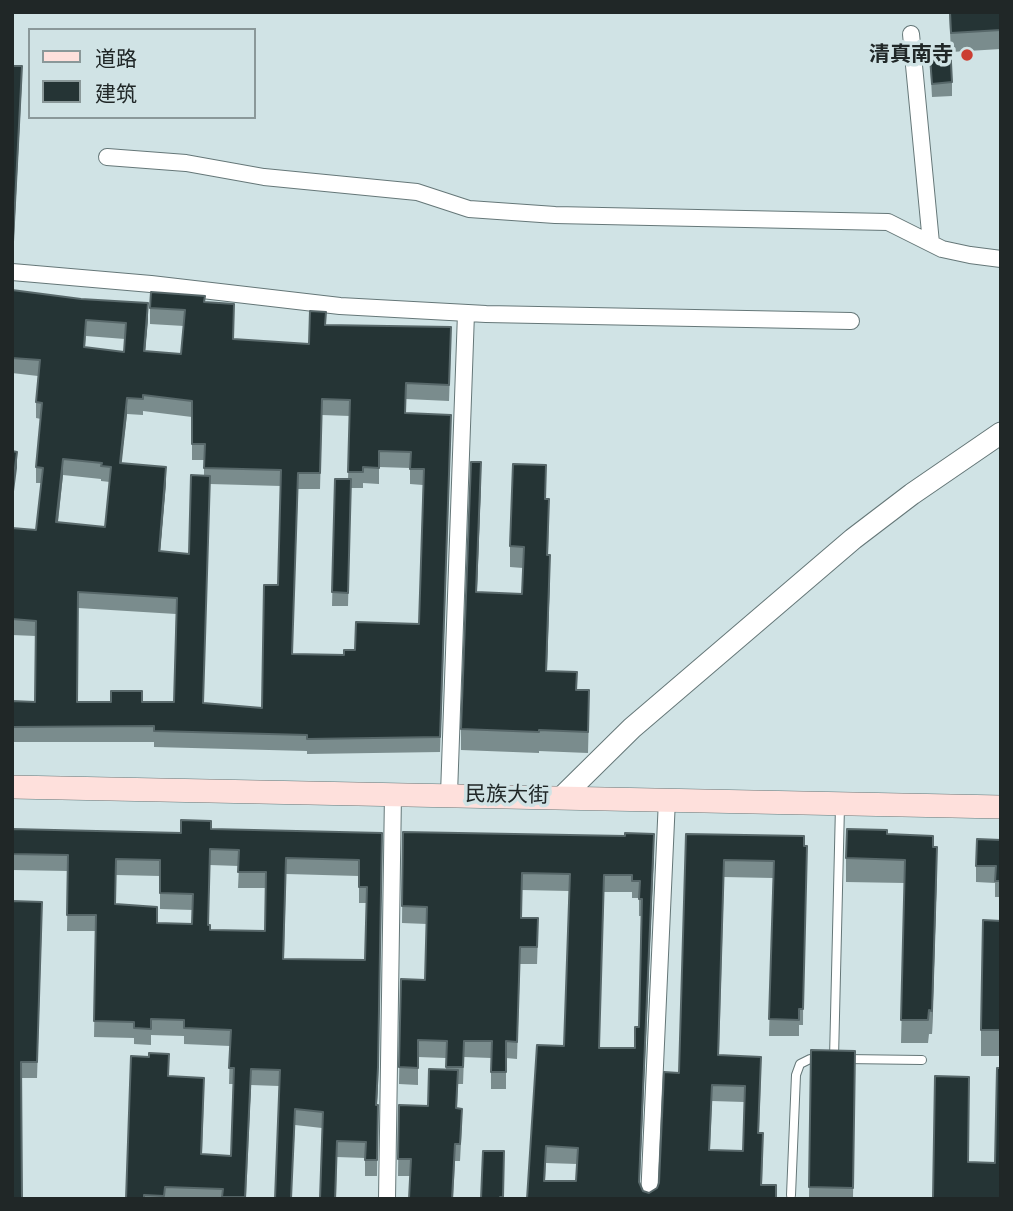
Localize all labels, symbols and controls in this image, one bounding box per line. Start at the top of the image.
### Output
legend [28,28,256,119]
place label: 清真南寺 [869,42,953,68]
text: 道路 [95,46,137,71]
marker: 清真南寺 [959,47,975,63]
text: 建筑 [95,81,137,106]
street label: 民族大街 [465,782,549,808]

